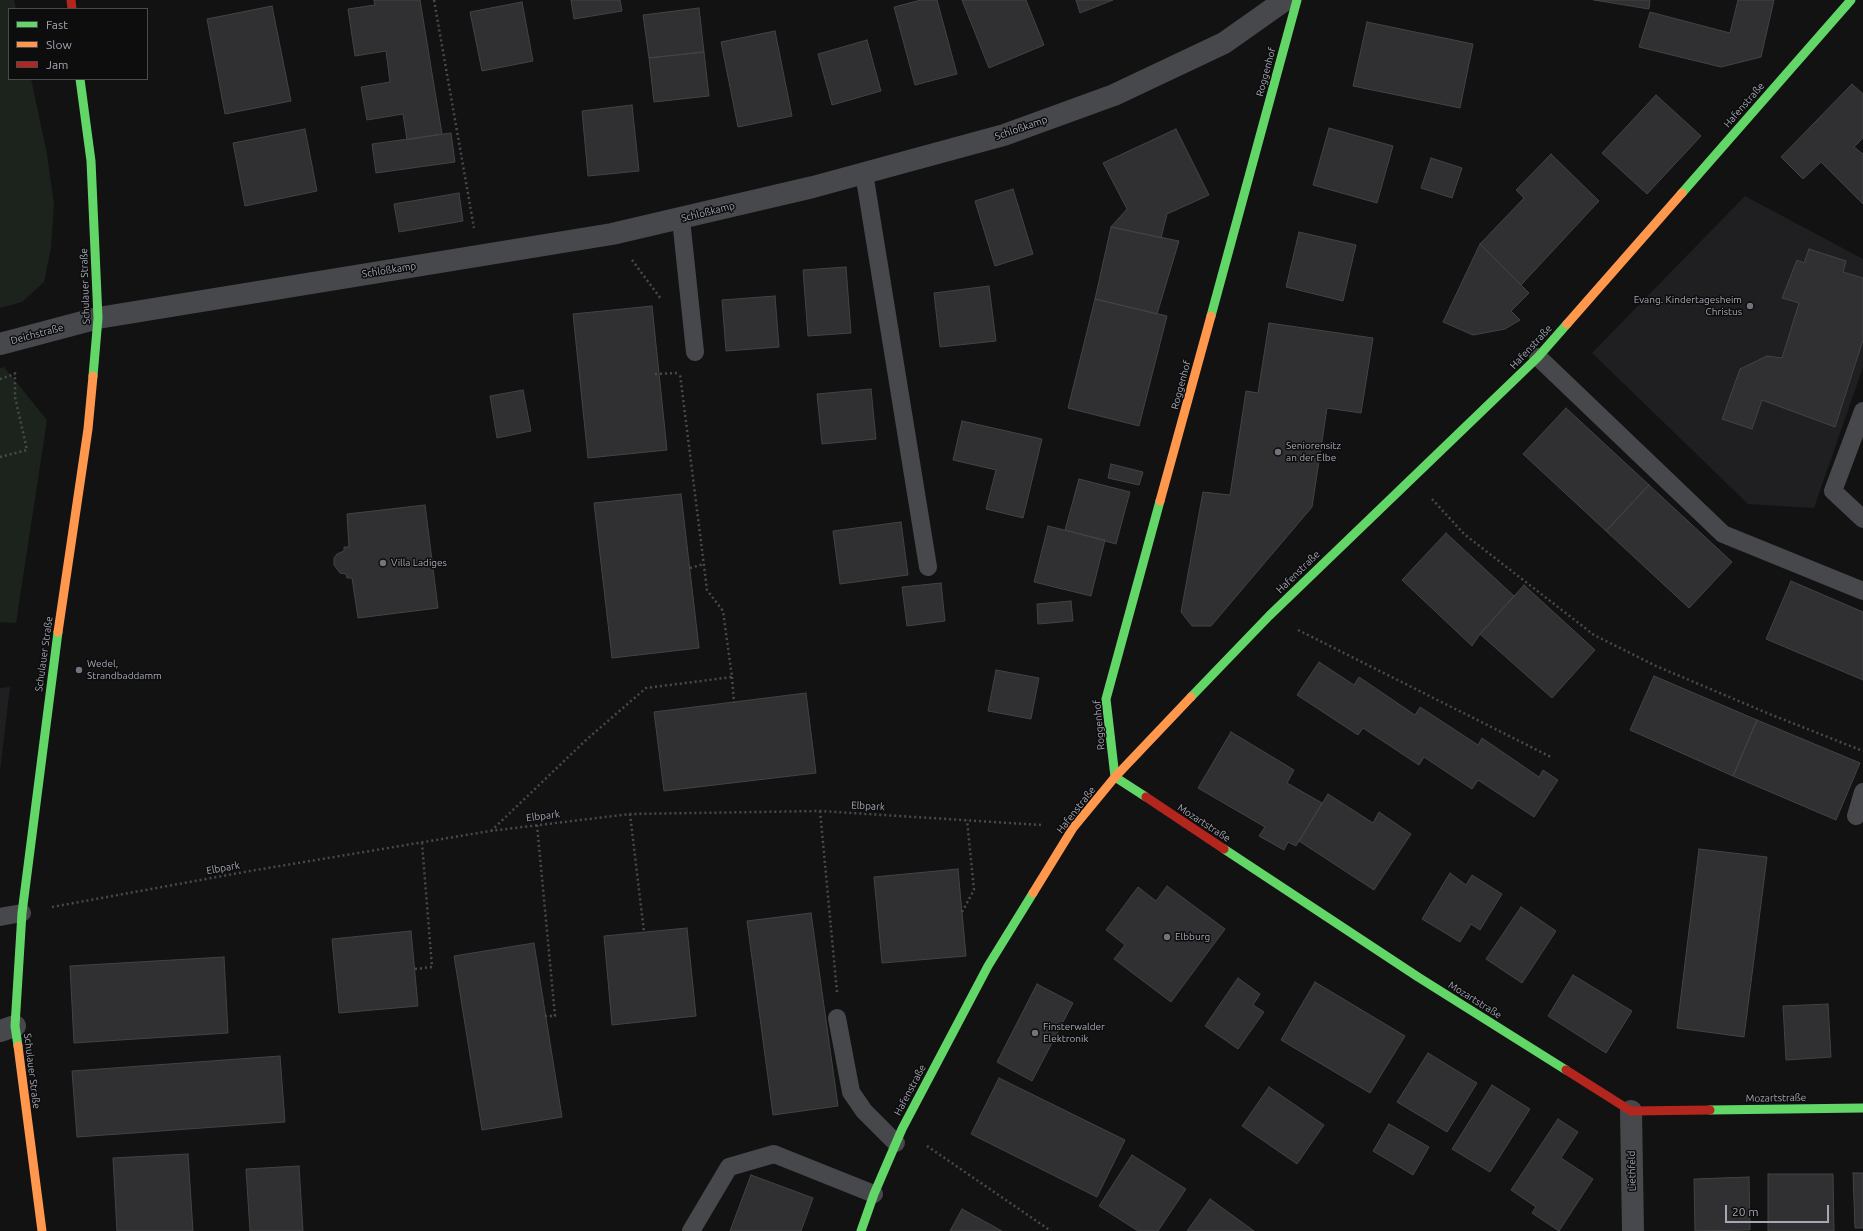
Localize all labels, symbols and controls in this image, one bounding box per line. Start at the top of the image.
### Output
legend [8,8,148,80]
text: Fast [46,18,68,31]
text: Slow [46,38,72,51]
street label: Roggenhof [1254,46,1278,98]
text: Jam [46,58,68,71]
street label: Hafenstraße [1721,80,1767,130]
street label: Schloßkamp [993,113,1049,143]
street label: Schloßkamp [680,200,736,224]
street label: Schulauer Straße [78,248,92,324]
street label: Schloßkamp [361,260,417,280]
place label: Evang. Kindertagesheim Christus [1634,294,1742,318]
marker: Evang. Kindertagesheim Christus [1745,301,1755,311]
street label: Deichstraße [9,321,65,347]
street label: Hafenstraße [1508,322,1554,372]
street label: Roggenhof [1169,359,1193,411]
place label: Seniorensitz an der Elbe [1286,440,1341,464]
marker: Seniorensitz an der Elbe [1273,447,1283,457]
street label: Hafenstraße [1274,548,1322,596]
place label: Villa Ladiges [391,557,447,569]
marker: Villa Ladiges [378,558,388,568]
street label: Schulauer Straße [33,616,55,692]
place label: Wedel, Strandbaddamm [87,658,162,682]
marker: Wedel, Strandbaddamm [74,665,84,675]
street label: Roggenhof [1091,699,1107,751]
street label: Hafenstraße [1054,784,1098,836]
street label: Elbpark [851,799,885,813]
street label: Mozartstraße [1175,801,1233,845]
street label: Elbpark [525,808,561,824]
street label: Elbpark [205,859,241,877]
place label: Elbburg [1175,931,1210,943]
marker: Elbburg [1162,932,1172,942]
street label: Mozartstraße [1446,979,1504,1021]
place label: Finsterwalder Elektronik [1043,1021,1105,1044]
marker: Finsterwalder Elektronik [1030,1028,1040,1038]
street label: Schulauer Straße [21,1033,43,1109]
street label: Hafenstraße [892,1063,928,1117]
street label: Mozartstraße [1746,1091,1806,1105]
street label: Liethfeld [1626,1151,1638,1191]
scale bar [1727,1197,1831,1223]
text: 20 m [1732,1205,1759,1218]

